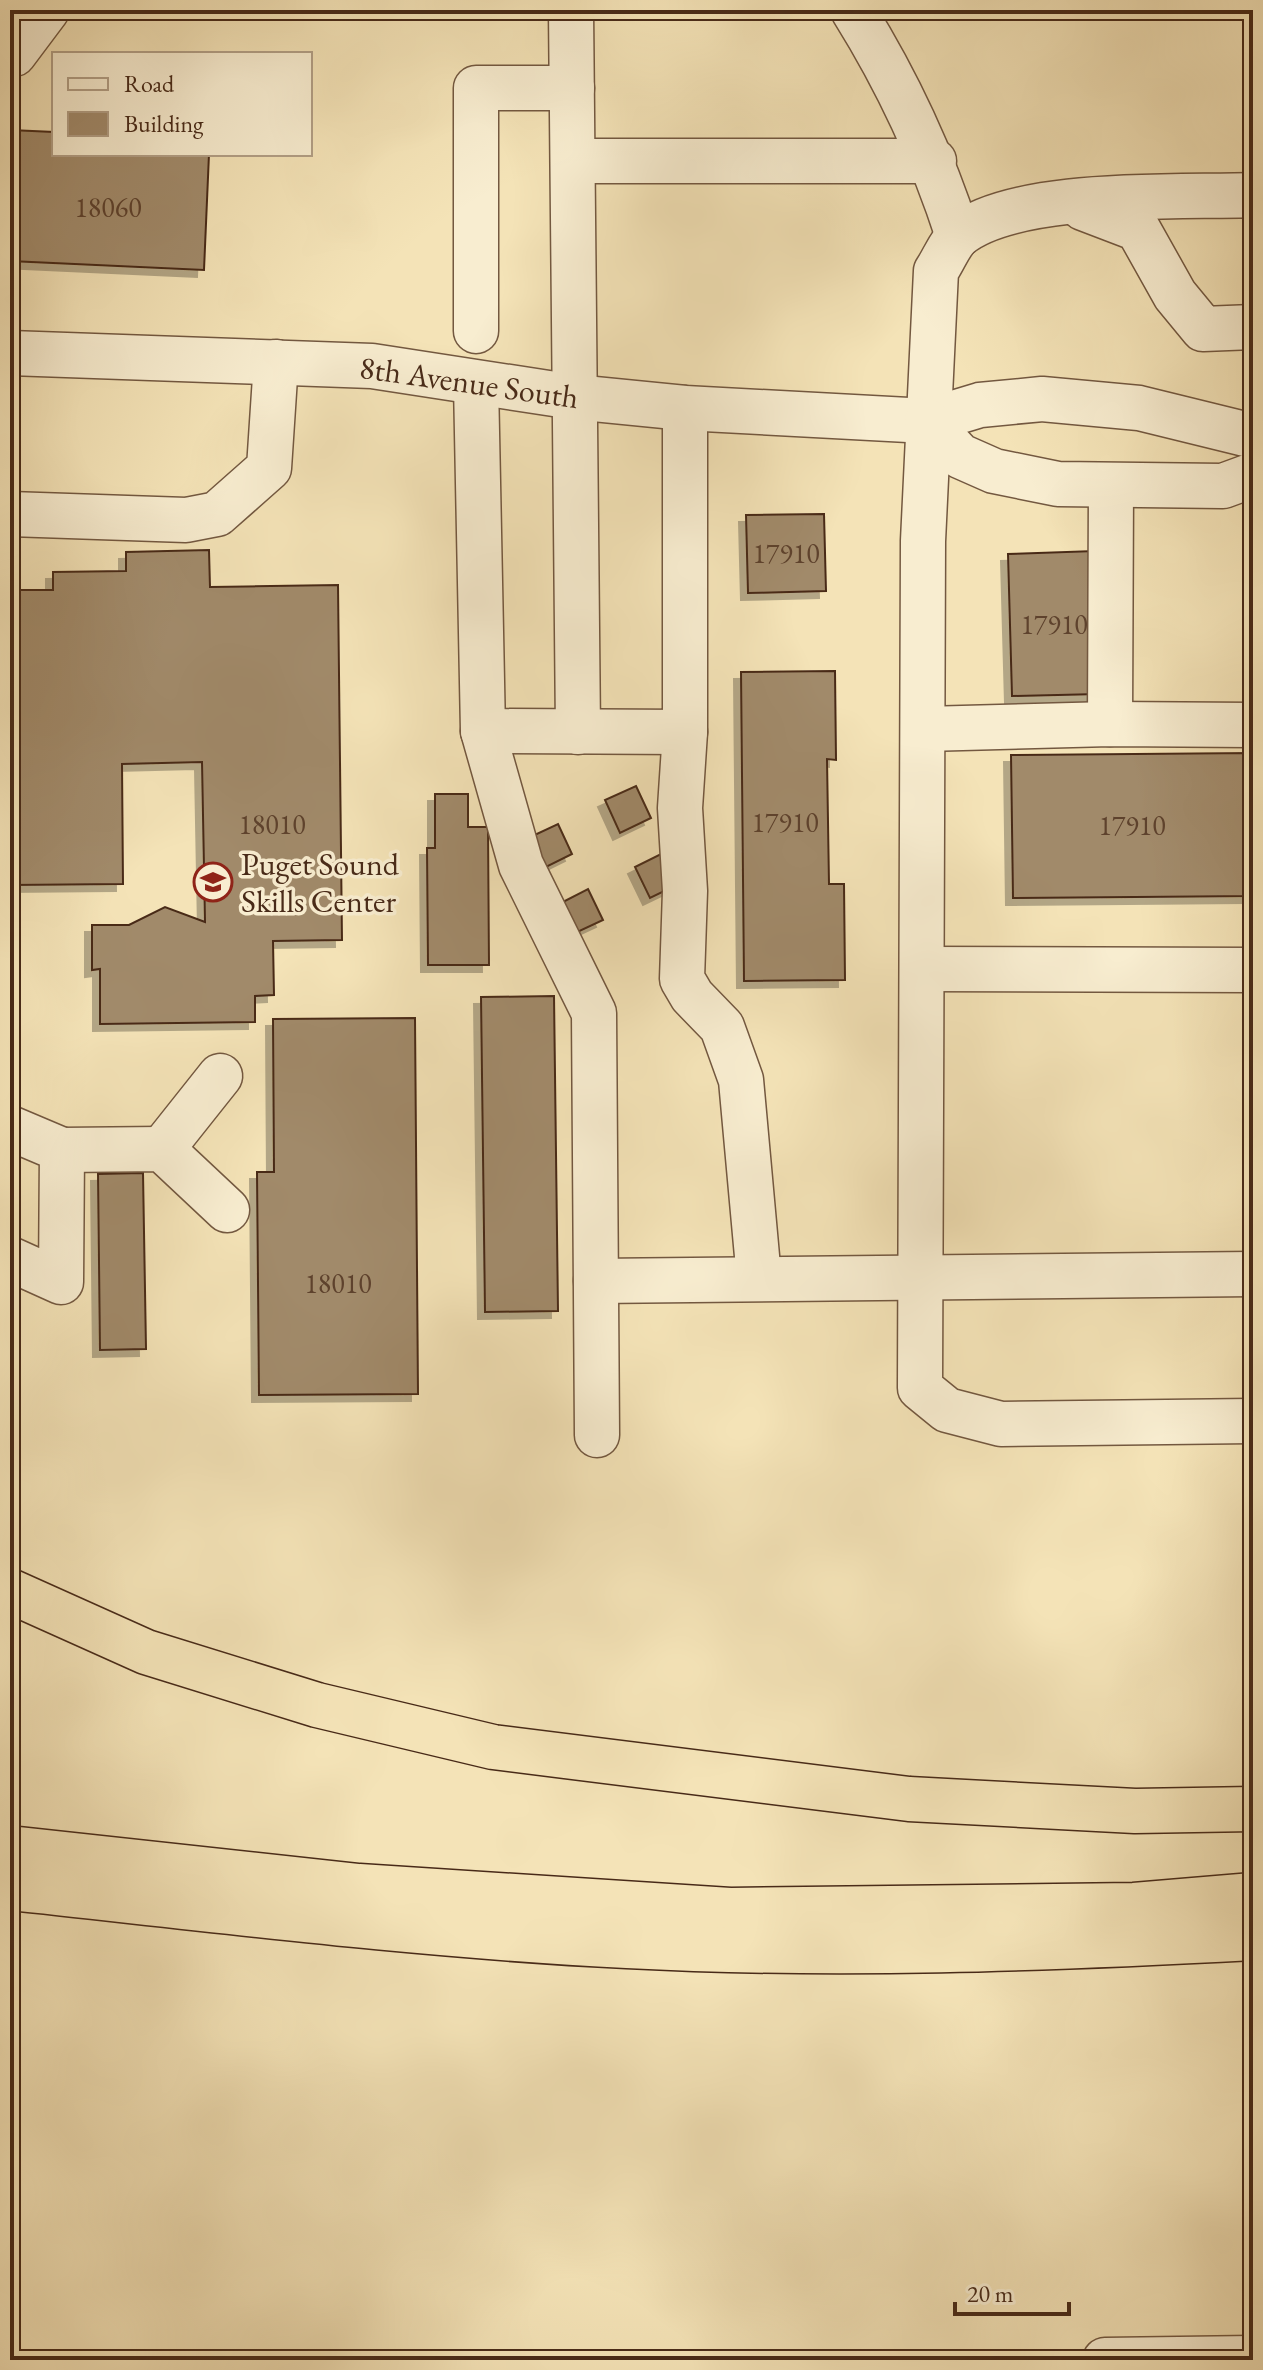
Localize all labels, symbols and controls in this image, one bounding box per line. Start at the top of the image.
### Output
legend [52,52,312,156]
text: Road [124,68,175,99]
text: Building [124,108,204,139]
house number: 18060 [74,189,142,225]
street label: 8th Avenue South [357,346,581,418]
house number: 17910 [752,535,820,571]
house number: 17910 [1020,606,1088,642]
house number: 17910 [751,804,819,840]
house number: 18010 [238,806,306,842]
house number: 17910 [1098,807,1166,843]
place label: Puget Sound Skills Center [241,843,400,922]
school or university icon: Puget Sound Skills Center [192,861,234,903]
house number: 18010 [304,1265,372,1301]
scale bar [955,2266,1069,2316]
text: 20 m [967,2278,1014,2309]

